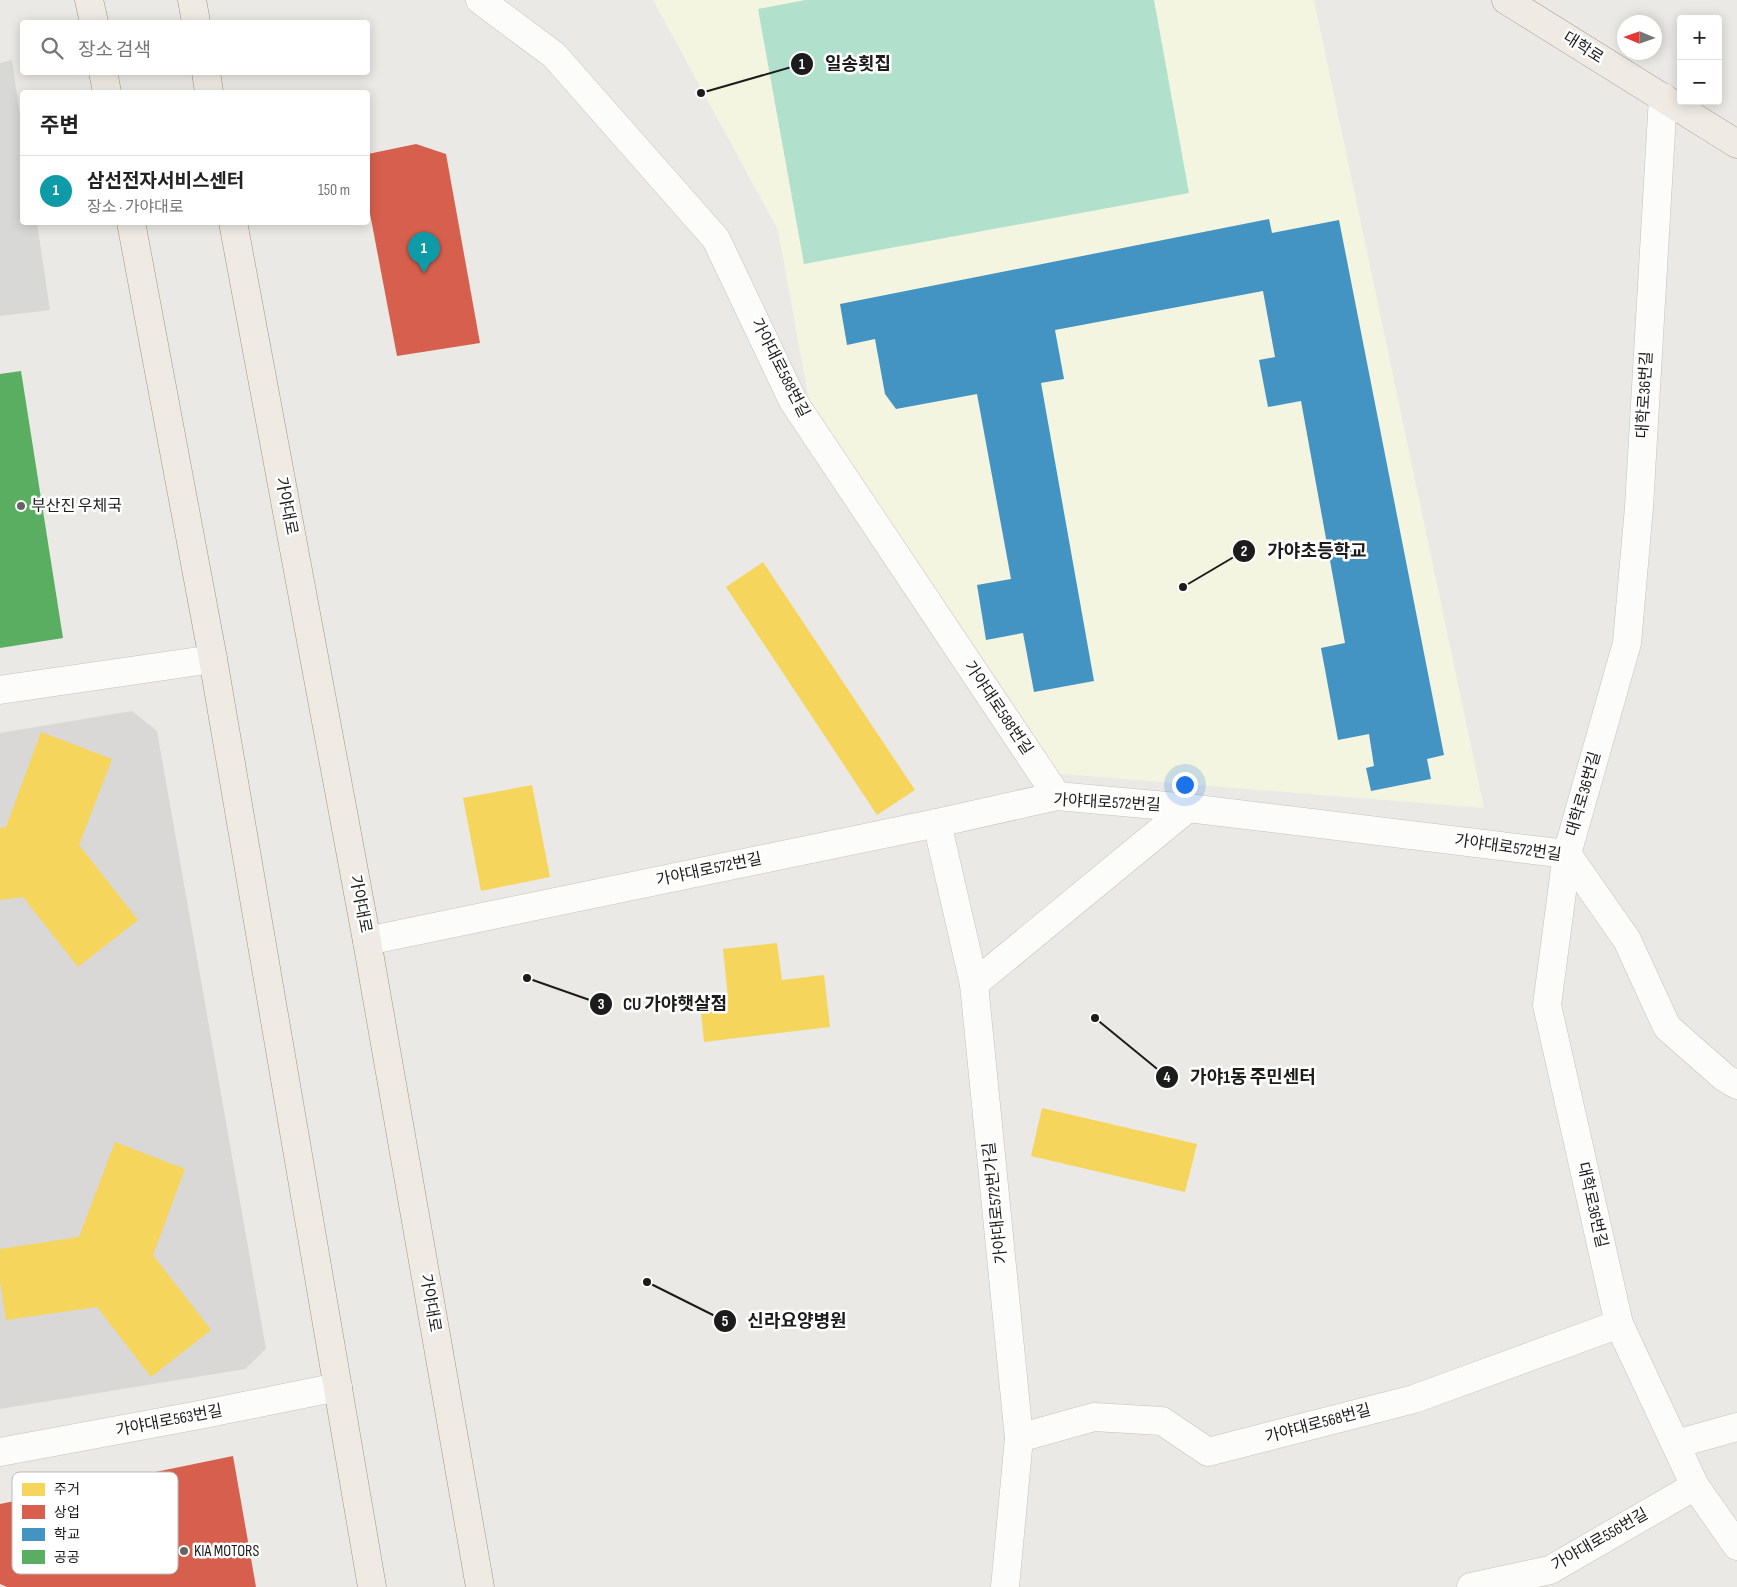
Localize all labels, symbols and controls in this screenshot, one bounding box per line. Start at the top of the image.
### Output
north arrow [1617,15,1662,60]
map controls [1677,15,1722,105]
button: + [1677,15,1722,60]
search box [20,20,370,75]
street label: 대학로 [1559,28,1607,68]
icon: search [38,34,66,62]
text: 장소 검색 [78,39,151,62]
callout: 일송횟집 [790,47,901,80]
text: 일송횟집 [825,54,891,75]
text: 1 [799,55,805,74]
button: − [1677,60,1722,105]
text: 주변 [40,113,79,138]
text: 삼선전자서비스센터 [87,170,244,193]
text: 1 [53,181,59,200]
text: 150 m [318,181,350,200]
text: 장소 · 가야대로 [87,198,184,217]
pin: 1 [408,232,440,273]
street label: 가야대로588번길 [747,315,813,421]
street label: 대학로36번길 [1633,351,1657,439]
street label: 가야대로 [271,475,301,537]
place label: 부산진 우체국 [31,497,122,516]
marker: 부산진 우체국 [15,500,27,512]
callout: 가야초등학교 [1232,534,1376,567]
text: 가야초등학교 [1267,541,1367,562]
text: 2 [1241,542,1247,561]
street label: 가야대로588번길 [960,658,1036,758]
street label: 대학로36번길 [1563,749,1605,839]
your location [1172,772,1198,798]
street label: 가야대로572번길 [1053,791,1161,815]
street label: 가야대로572번길 [1453,831,1563,865]
street label: 가야대로572번길 [654,850,764,890]
street label: 가야대로 [345,873,375,935]
callout: CU 가야햇살점 [588,987,737,1020]
text: CU 가야햇살점 [623,994,727,1015]
text: 3 [598,995,605,1014]
callout: 가야1동 주민센터 [1155,1060,1325,1093]
text: 가야1동 주민센터 [1190,1067,1316,1088]
text: 4 [1164,1068,1171,1087]
street label: 가야대로572번가길 [980,1141,1012,1265]
street label: 대학로36번길 [1573,1160,1611,1250]
street label: 가야대로 [416,1272,445,1334]
callout: 신라요양병원 [712,1304,856,1337]
text: 신라요양병원 [747,1311,847,1332]
text: 5 [722,1312,729,1331]
street label: 가야대로563번길 [114,1401,224,1441]
street label: 가야대로568번길 [1263,1401,1373,1447]
legend [12,1472,178,1574]
text: 주거 [54,1481,80,1498]
text: 상업 [54,1504,80,1521]
street label: 가야대로556번길 [1548,1505,1652,1575]
text: 학교 [54,1526,80,1543]
place label: KIA MOTORS [194,1542,259,1561]
marker: KIA MOTORS [178,1545,190,1557]
text: 공공 [54,1549,80,1566]

